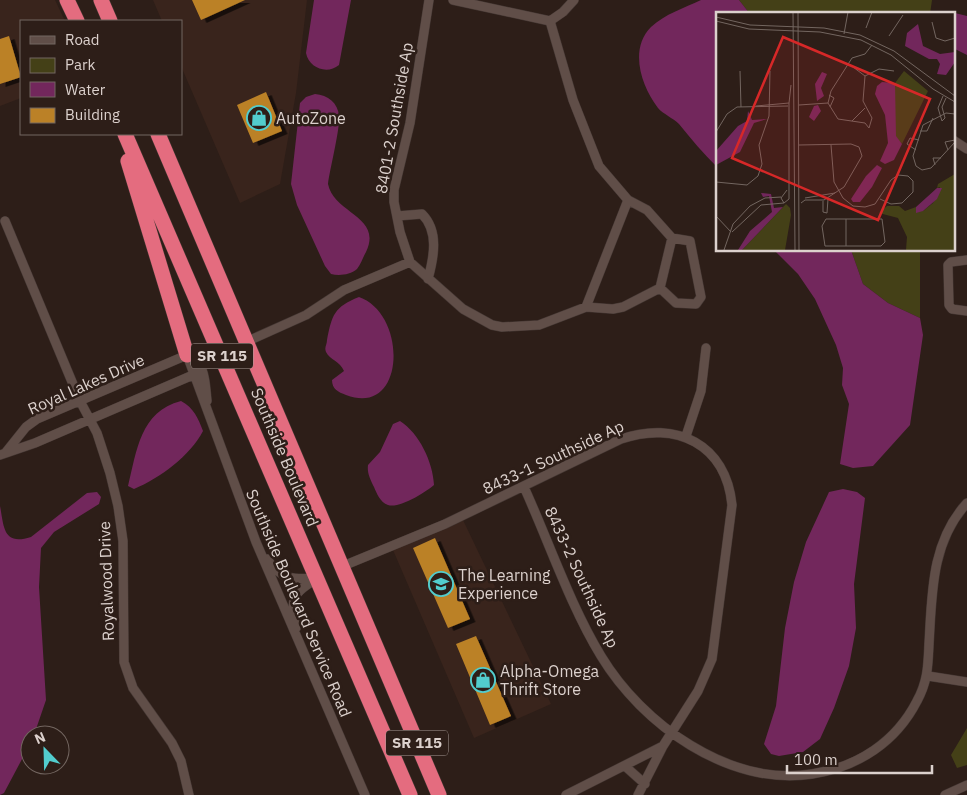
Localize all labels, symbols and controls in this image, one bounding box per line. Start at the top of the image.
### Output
inset map [716,12,954,251]
legend [20,20,182,135]
text: Road [65,30,100,49]
street label: 8401-2 Southside Ap [371,41,417,195]
text: Park [65,55,95,74]
text: Water [65,80,106,99]
text: Building [65,105,120,124]
shop icon: AutoZone [246,105,272,131]
place label: AutoZone [276,108,346,128]
road number: SR 115 [191,344,253,368]
street label: Royal Lakes Drive [25,349,148,419]
street label: Southside Boulevard [247,385,323,529]
street label: 8433-1 Southside Ap [479,416,627,498]
street label: Southside Boulevard Service Road [242,486,356,720]
street label: 8433-2 Southside Ap [541,503,623,651]
street label: Royalwood Drive [94,521,118,641]
place label: The Learning Experience [458,565,551,603]
school or university icon: The Learning Experience [428,571,454,597]
place label: Alpha-Omega Thrift Store [500,661,600,699]
shop icon: Alpha-Omega Thrift Store [470,667,496,693]
north arrow [20,725,70,775]
text: N [32,728,48,748]
road number: SR 115 [386,730,448,756]
scale bar [787,742,932,774]
text: 100 m [794,750,838,769]

